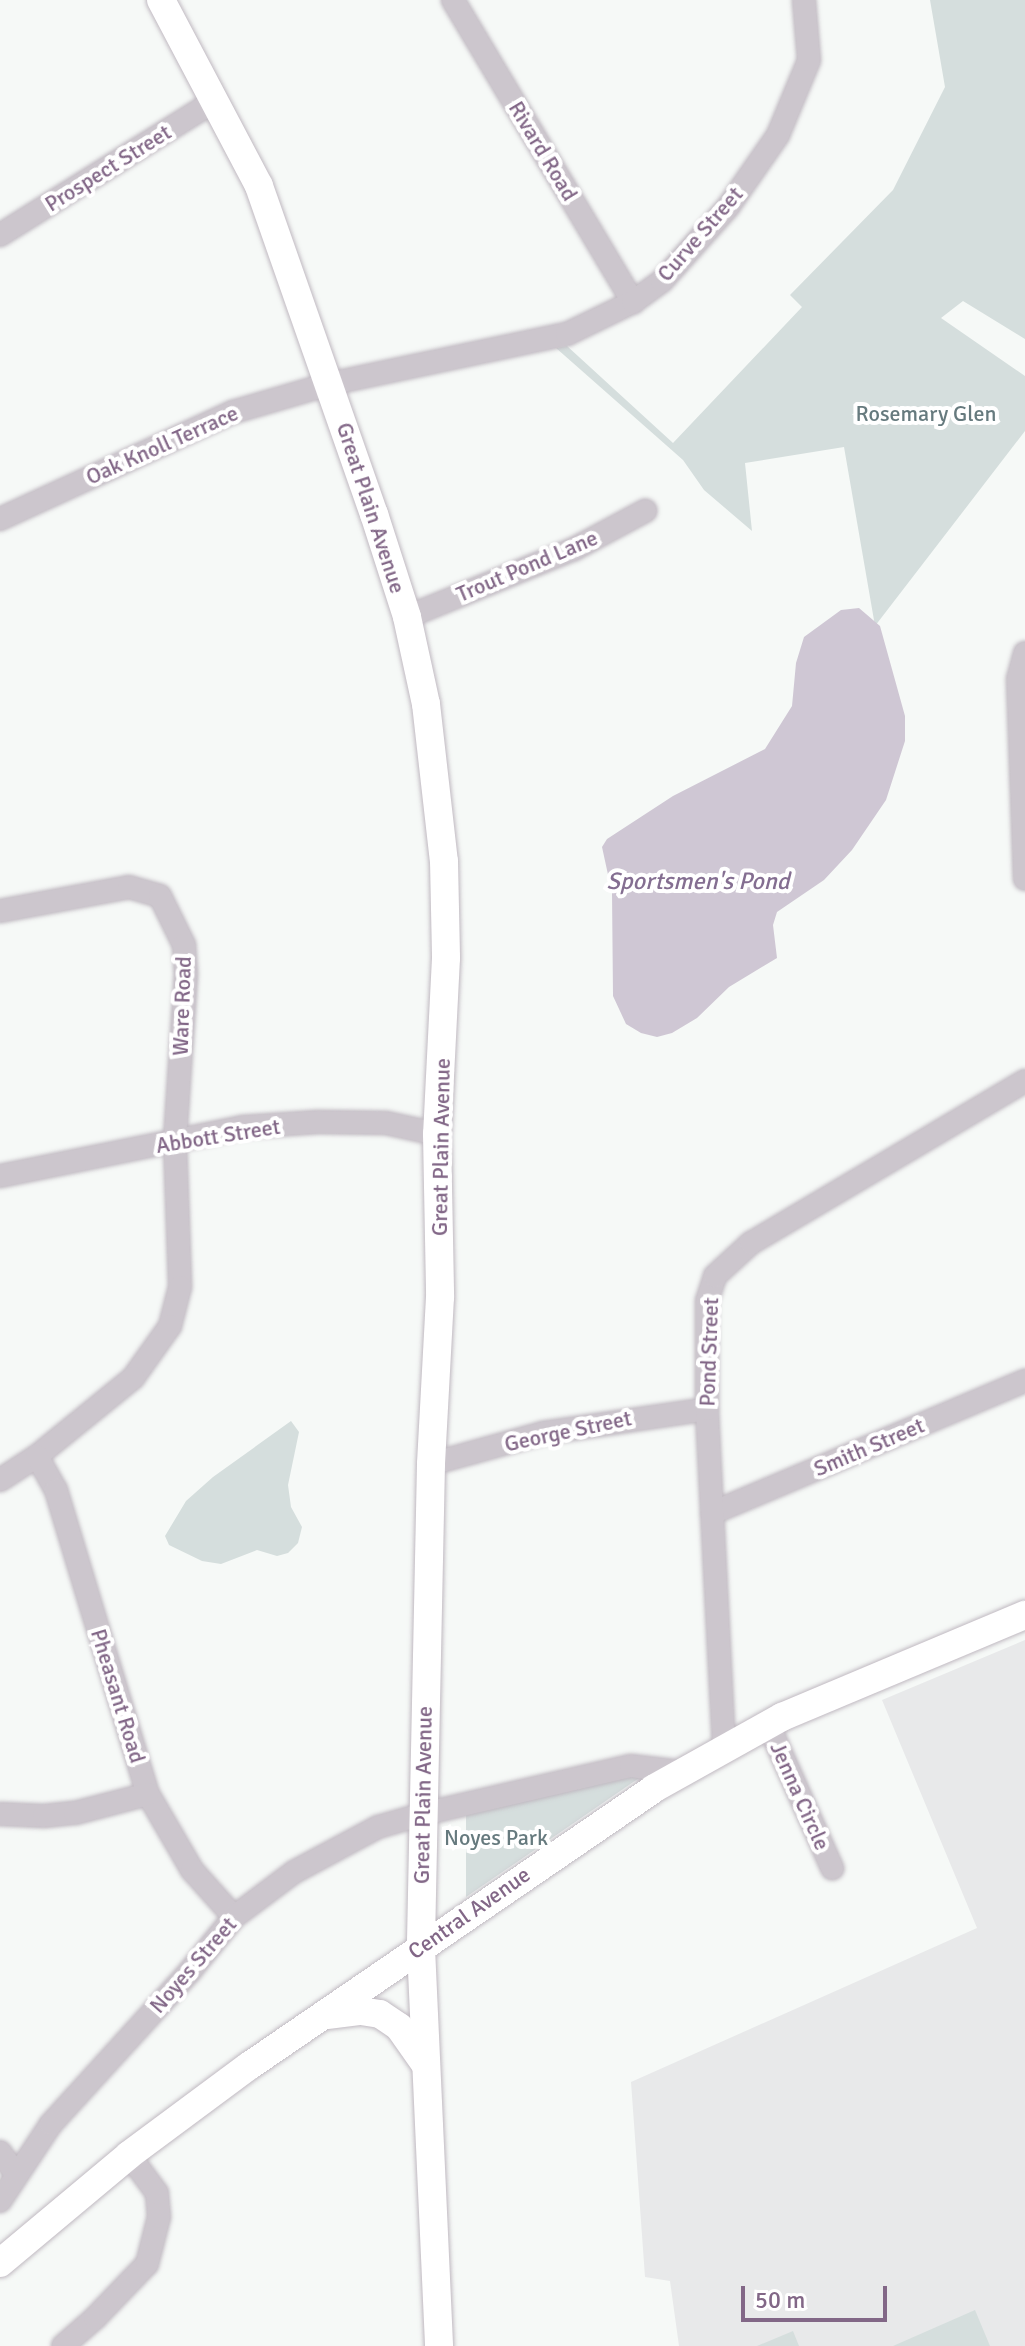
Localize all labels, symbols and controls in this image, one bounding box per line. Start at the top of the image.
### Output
street label: Rivard Road [503,96,583,206]
street label: Prospect Street [40,119,176,217]
street label: Curve Street [652,181,748,287]
street label: Oak Knoll Terrace [82,400,242,490]
park label: Rosemary Glen [856,401,996,427]
street label: Great Plain Avenue [331,419,411,597]
street label: Trout Pond Lane [452,524,602,608]
water label: Sportsmen's Pond [607,868,789,896]
street label: Ware Road [167,956,197,1056]
street label: Great Plain Avenue [426,1058,456,1236]
street label: Abbott Street [154,1113,282,1159]
street label: Pond Street [694,1297,724,1407]
street label: George Street [502,1405,634,1457]
street label: Smith Street [810,1412,928,1482]
street label: Pheasant Road [85,1626,151,1766]
street label: Great Plain Avenue [408,1706,438,1884]
street label: Jenna Circle [764,1738,836,1854]
park label: Noyes Park [444,1825,548,1851]
street label: Central Avenue [403,1861,535,1965]
street label: Noyes Street [144,1911,242,2019]
scale bar [745,2270,891,2320]
text: 50 m [755,2285,805,2315]

